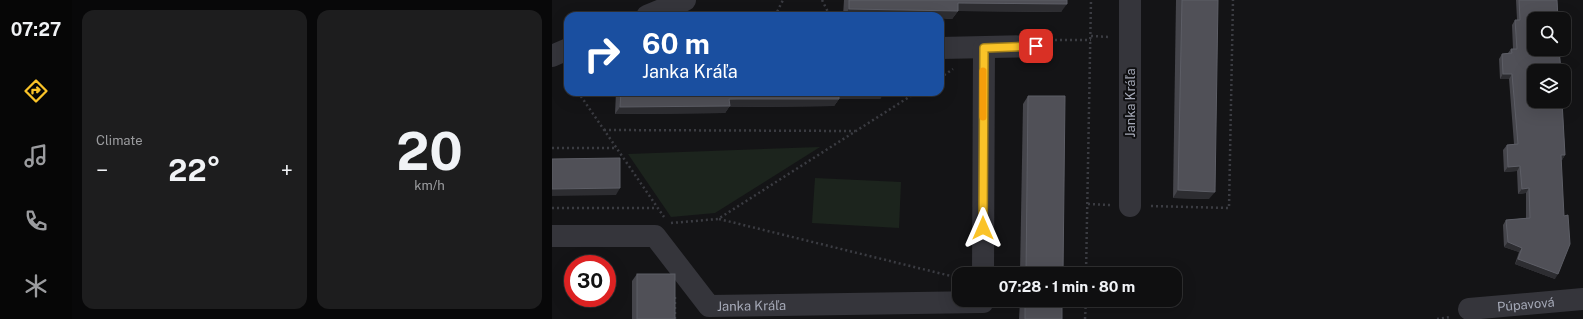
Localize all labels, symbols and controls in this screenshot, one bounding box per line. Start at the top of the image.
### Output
map controls [1527,12,1571,108]
button: search [1527,12,1571,56]
text: 07:27 [11,19,61,40]
text: 60 m [642,27,710,60]
icon: right [576,28,628,80]
pin [1019,29,1053,63]
icon: arrive [1025,35,1047,57]
text: Janka Kráľa [642,61,738,82]
button: layers [1527,64,1571,108]
street label: Janka Kráľa [1123,68,1138,138]
icon: directions [22,77,50,105]
text: 20 [396,121,463,182]
text: Climate [96,133,143,148]
icon: music [22,142,50,170]
text: 22° [168,152,221,188]
text: − [96,157,108,183]
text: + [281,157,293,183]
text: km/h [414,178,445,193]
icon: phone [22,207,50,235]
position arrow [962,207,1004,249]
speed limit sign: 30 [564,255,616,307]
icon: climate [22,272,50,300]
text: 07:28 · 1 min · 80 m [999,278,1135,295]
street label: Púpavová [1496,295,1555,315]
street label: Janka Kráľa [717,298,786,314]

